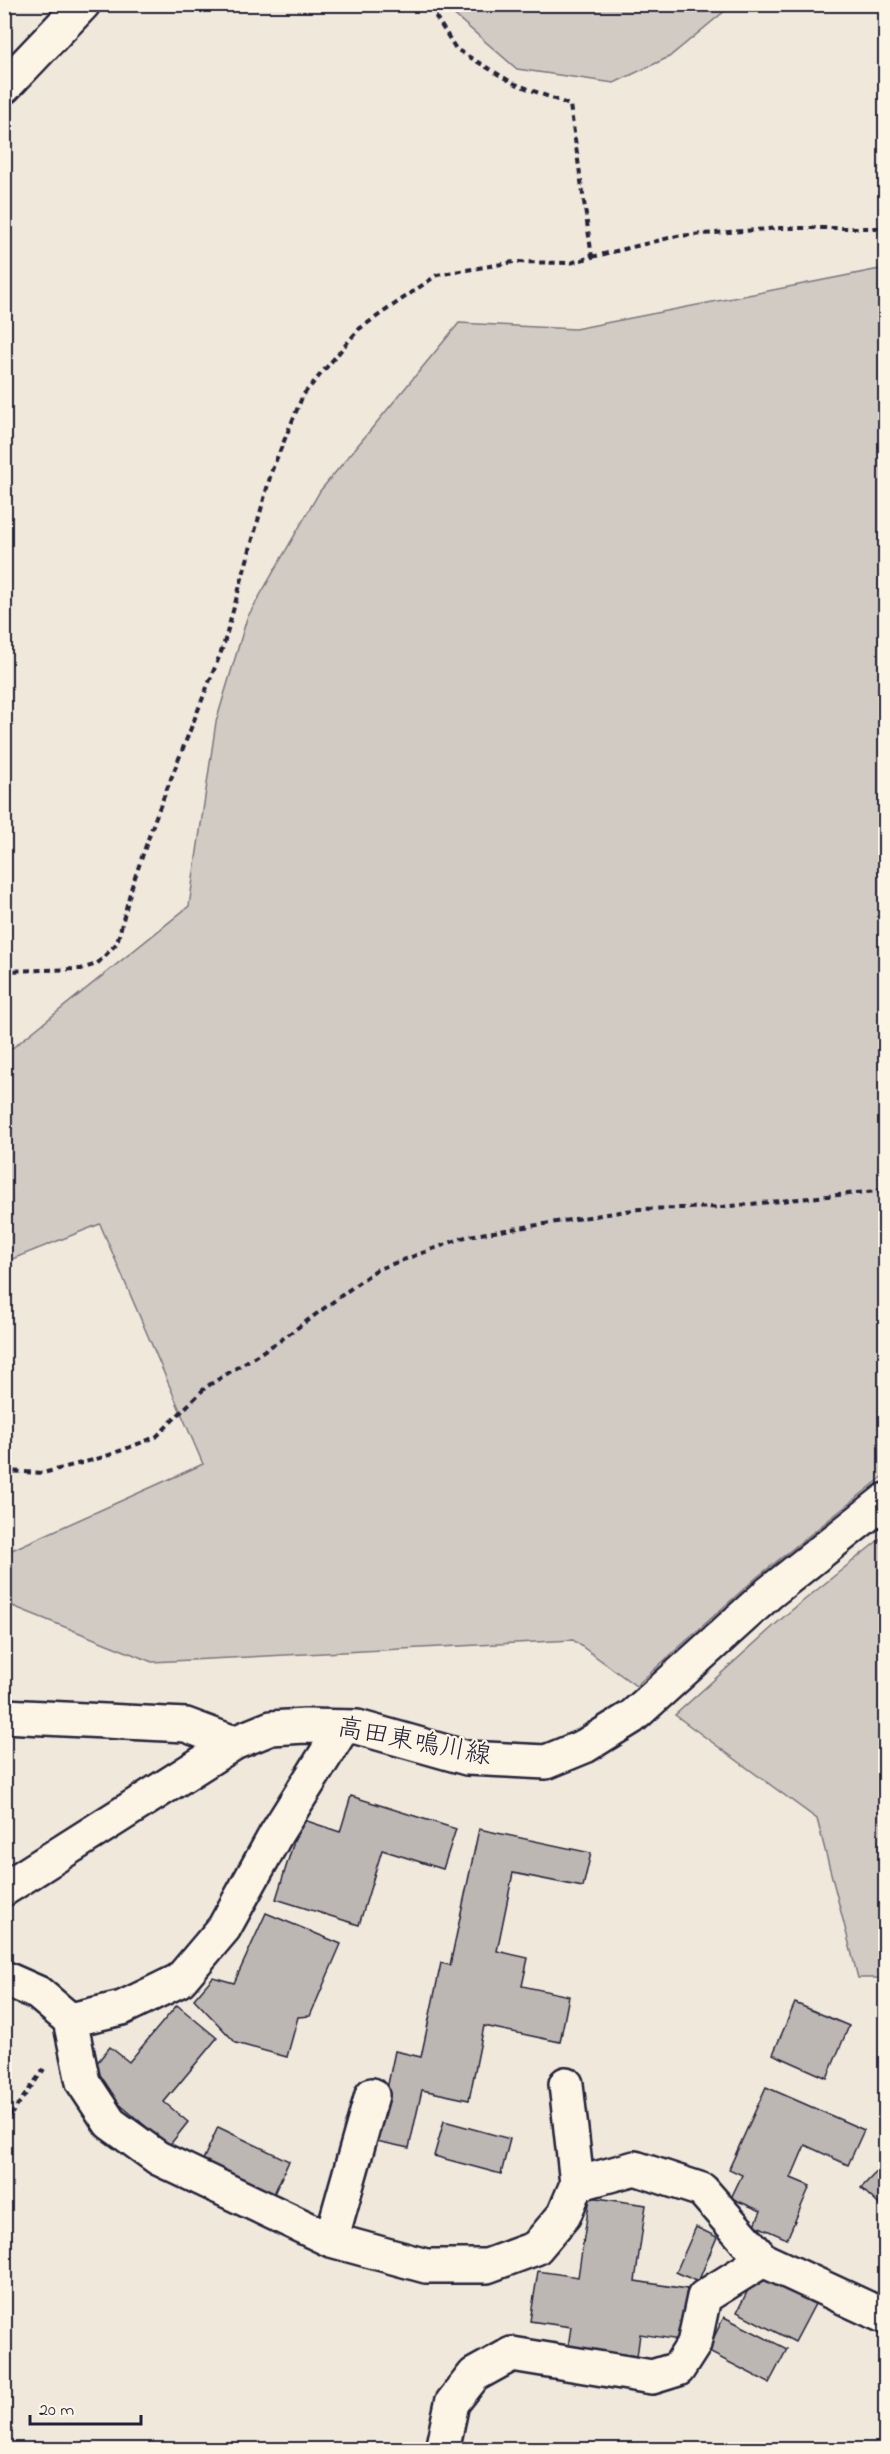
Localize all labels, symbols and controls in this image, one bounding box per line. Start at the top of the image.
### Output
street label: 高田東鳴川線 [334,1709,494,1777]
scale bar [30,2388,141,2426]
text: 20 m [39,2398,74,2424]

